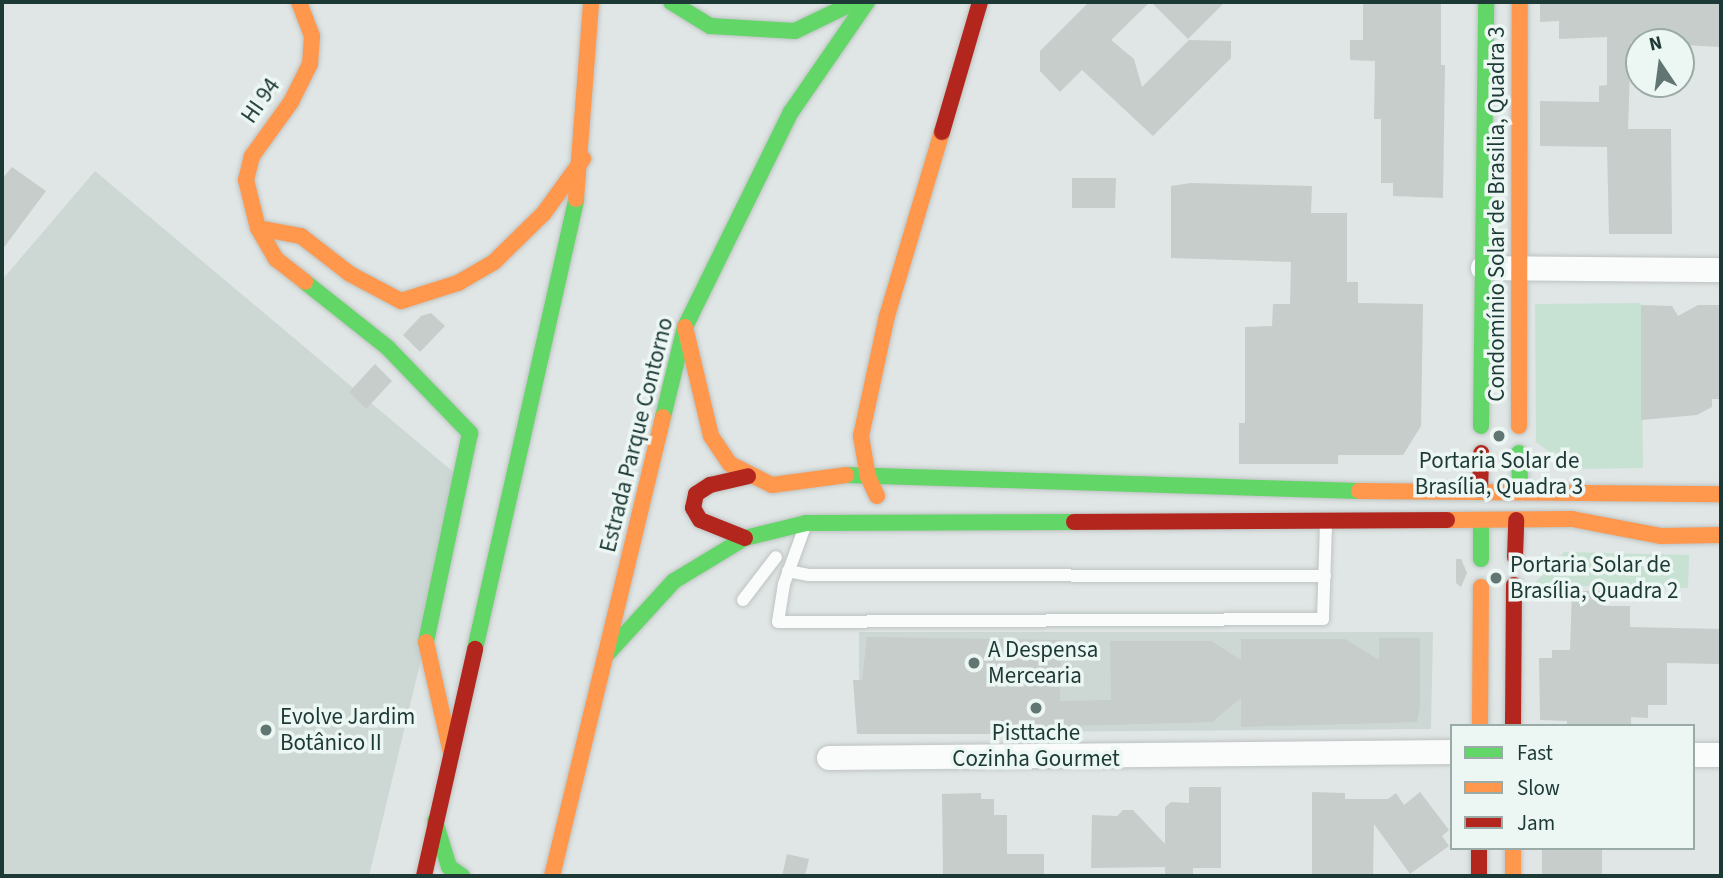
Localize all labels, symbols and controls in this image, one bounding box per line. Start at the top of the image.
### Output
street label: Condomínio Solar de Brasilia, Quadra 3 [1483,26,1511,402]
north arrow [1625,28,1695,98]
text: N [1646,29,1665,59]
street label: HI 94 [236,73,286,129]
street label: Estrada Parque Contorno [594,315,680,555]
marker: Portaria Solar de Brasília, Quadra 3 [1491,428,1507,444]
place label: Portaria Solar de Brasília, Quadra 3 [1415,447,1583,501]
place label: Portaria Solar de Brasília, Quadra 2 [1510,551,1678,605]
marker: Portaria Solar de Brasília, Quadra 2 [1488,570,1504,586]
place label: A Despensa Mercearia [988,636,1098,690]
marker: A Despensa Mercearia [966,655,982,671]
marker: Pisttache Cozinha Gourmet [1028,700,1044,716]
place label: Evolve Jardim Botânico II [280,703,415,757]
place label: Pisttache Cozinha Gourmet [952,719,1120,773]
marker: Evolve Jardim Botânico II [258,722,274,738]
legend [1450,724,1695,850]
text: Fast [1517,738,1553,768]
text: Slow [1517,773,1560,803]
text: Jam [1517,808,1555,838]

